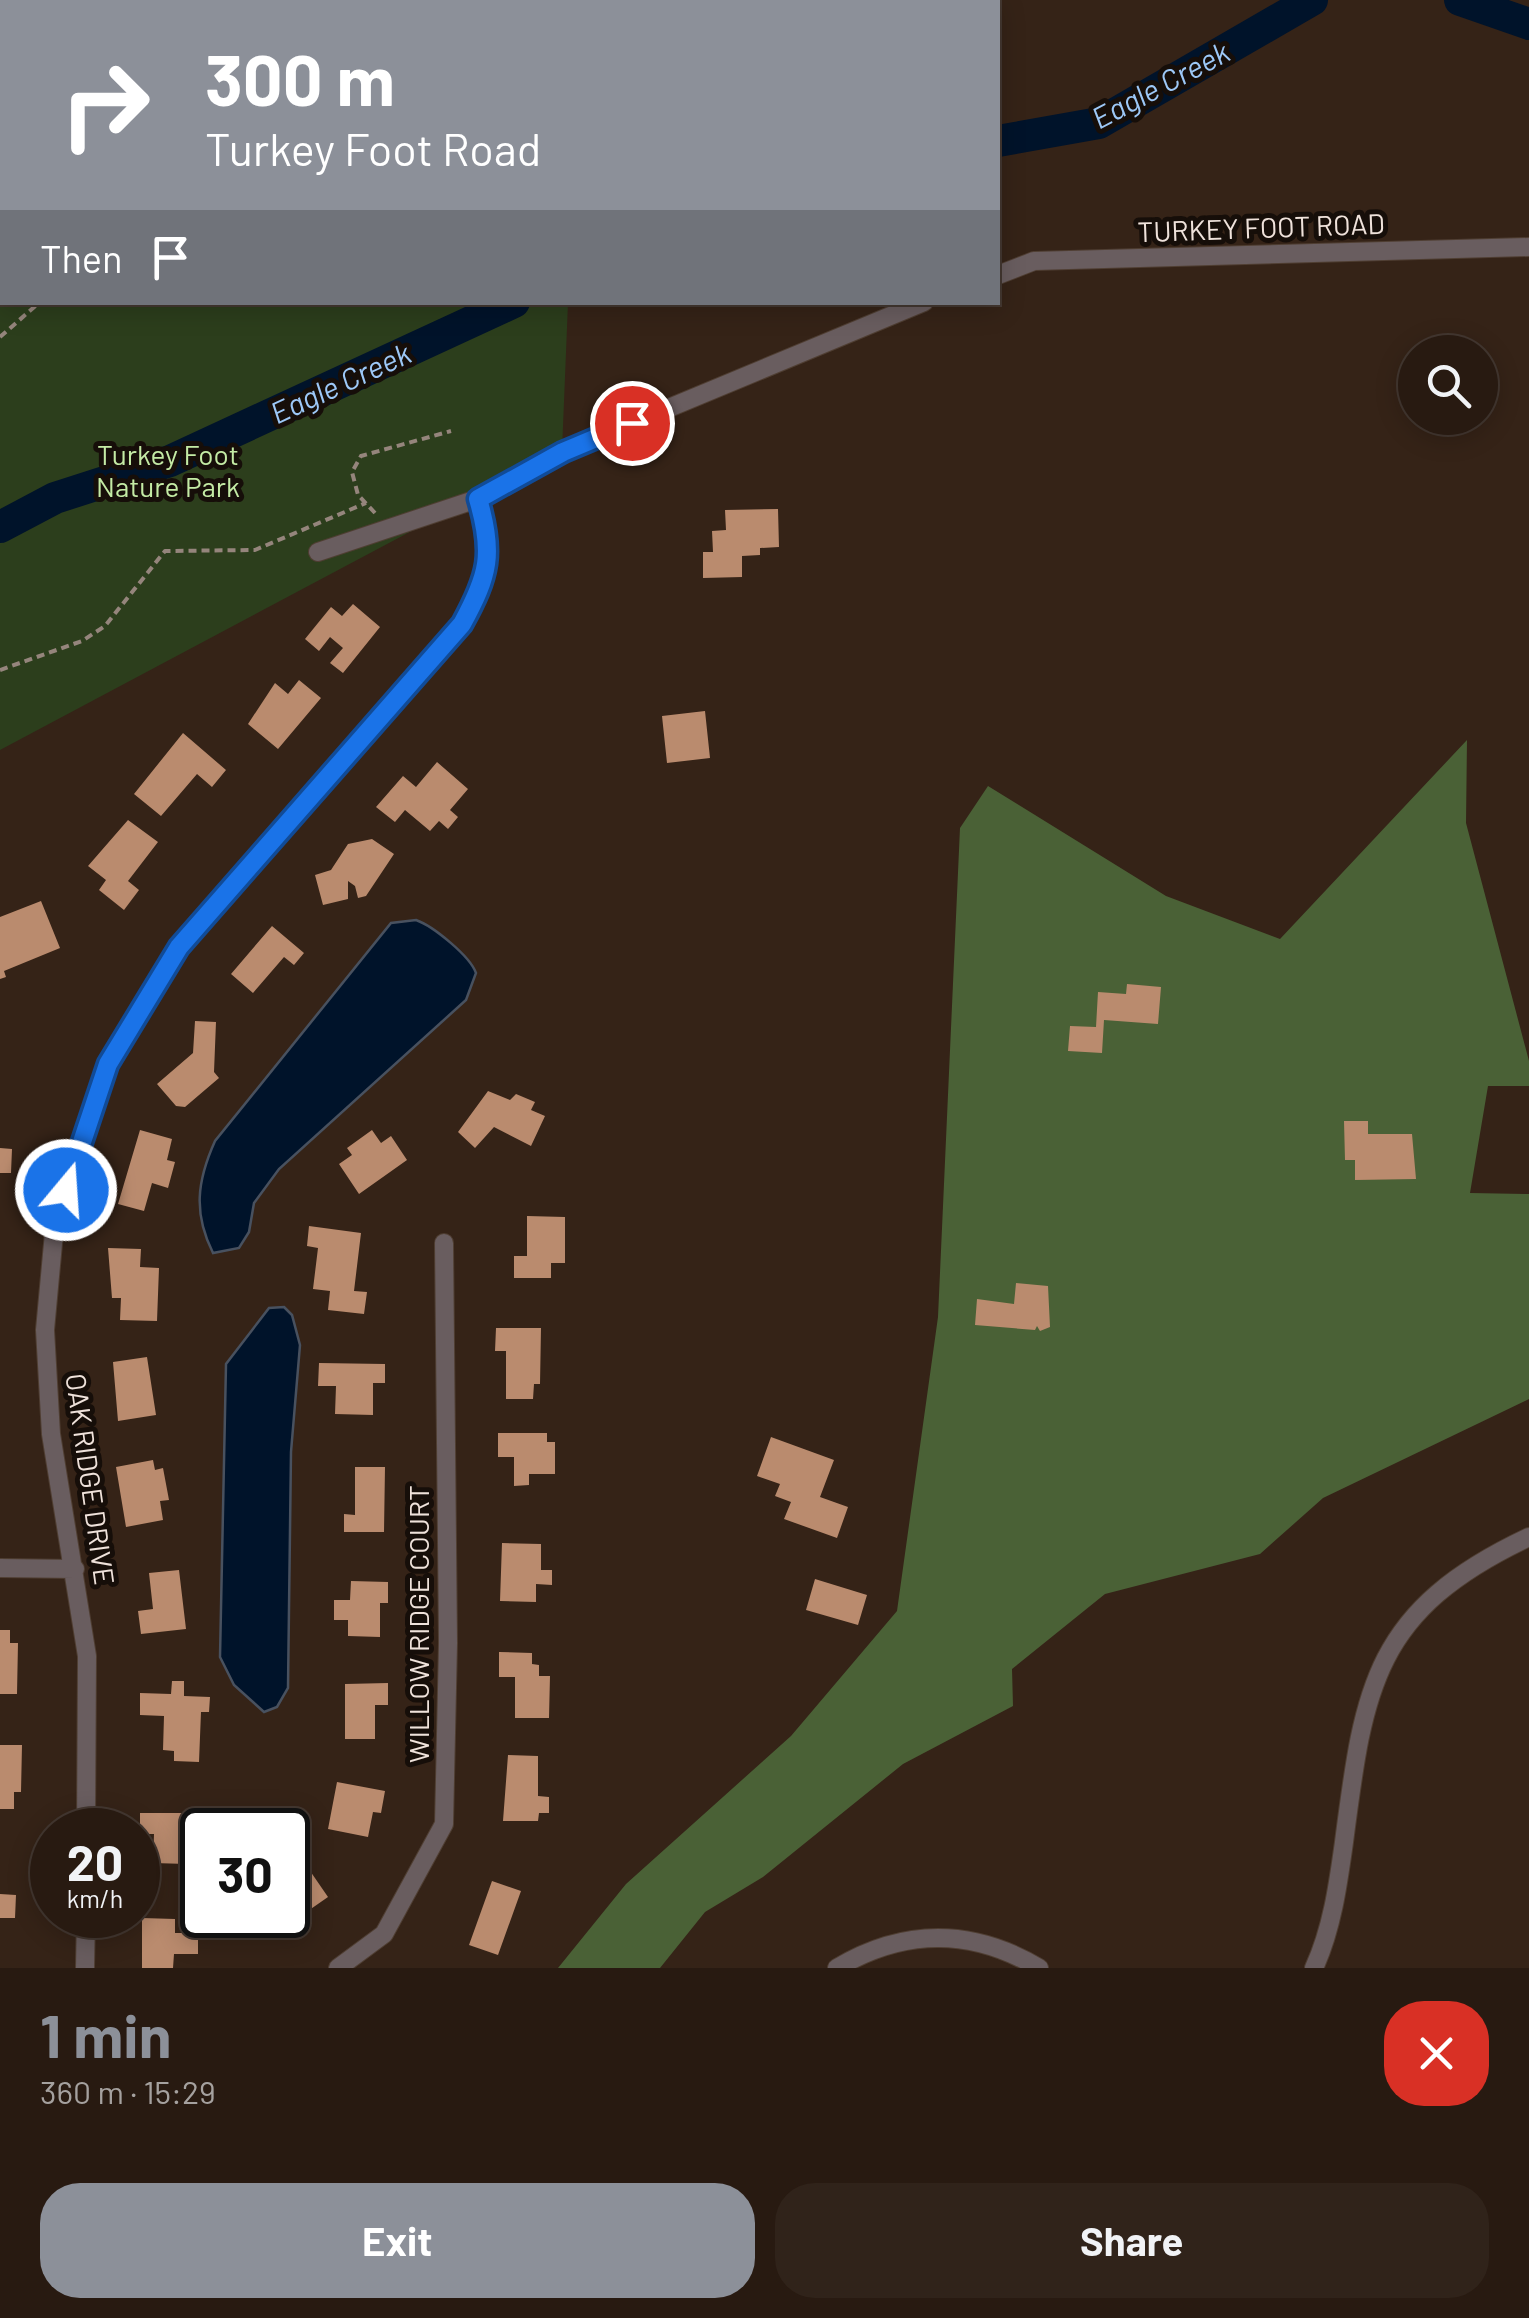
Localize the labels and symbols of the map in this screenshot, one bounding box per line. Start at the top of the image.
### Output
water label: Eagle Creek [1085,33,1235,135]
street label: TURKEY FOOT ROAD [1137,206,1385,248]
water label: Eagle Creek [264,334,416,430]
pin [590,381,675,466]
park label: Turkey Foot Nature Park [96,437,240,503]
position arrow [14,1138,118,1242]
street label: OAK RIDGE DRIVE [59,1371,123,1587]
street label: WILLOW RIDGE COURT [401,1485,435,1763]
speed limit sign: 30 [180,1808,310,1938]

